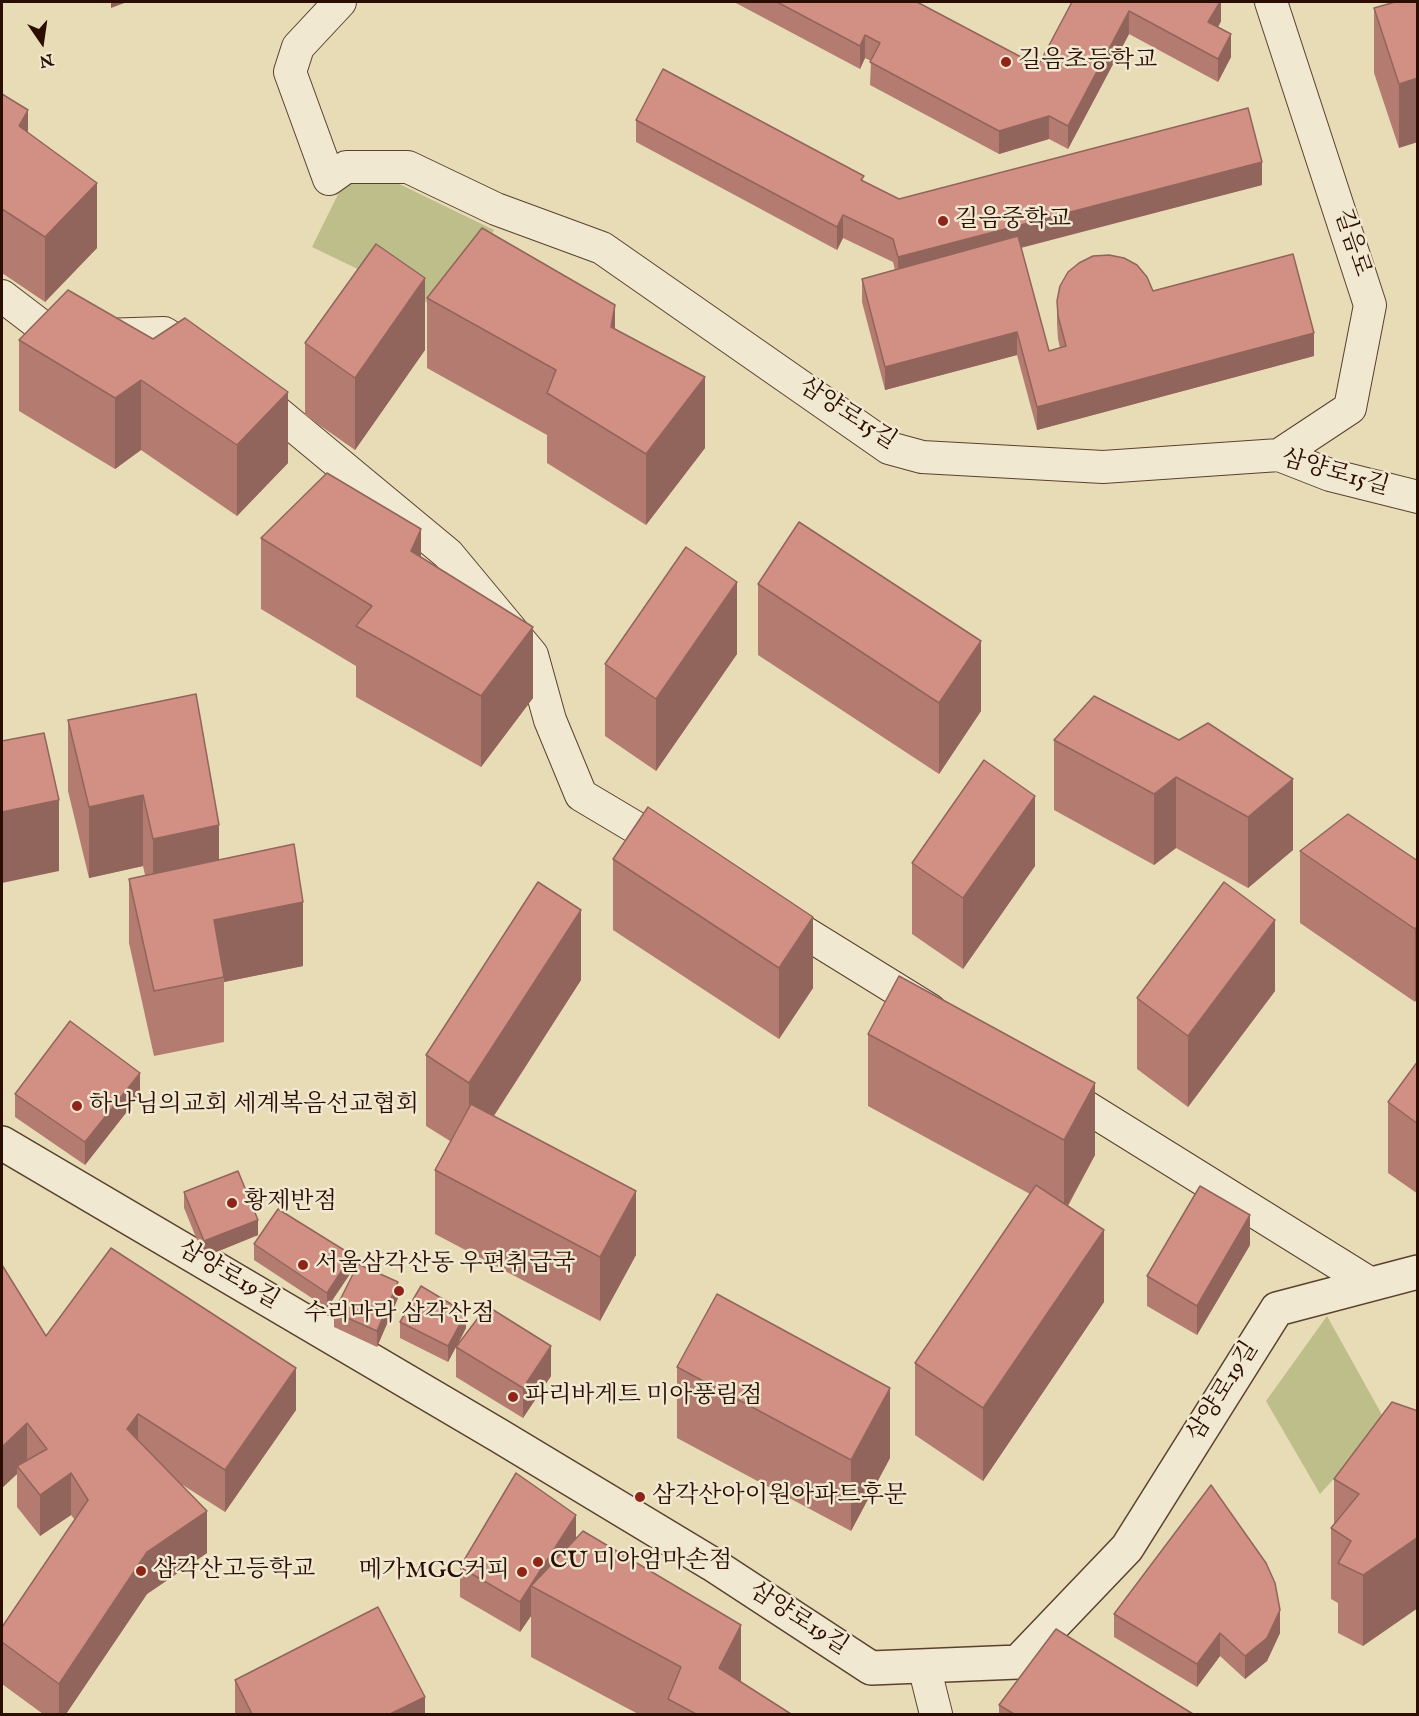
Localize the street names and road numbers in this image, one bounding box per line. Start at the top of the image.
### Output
street label: 길음로 [1327,205,1375,281]
street label: 삼양로15길 [793,373,901,457]
street label: 삼양로15길 [1278,445,1392,503]
street label: 삼양로19길 [172,1235,284,1317]
street label: 삼양로19길 [1182,1337,1266,1447]
street label: 삼양로19길 [743,1577,853,1663]

